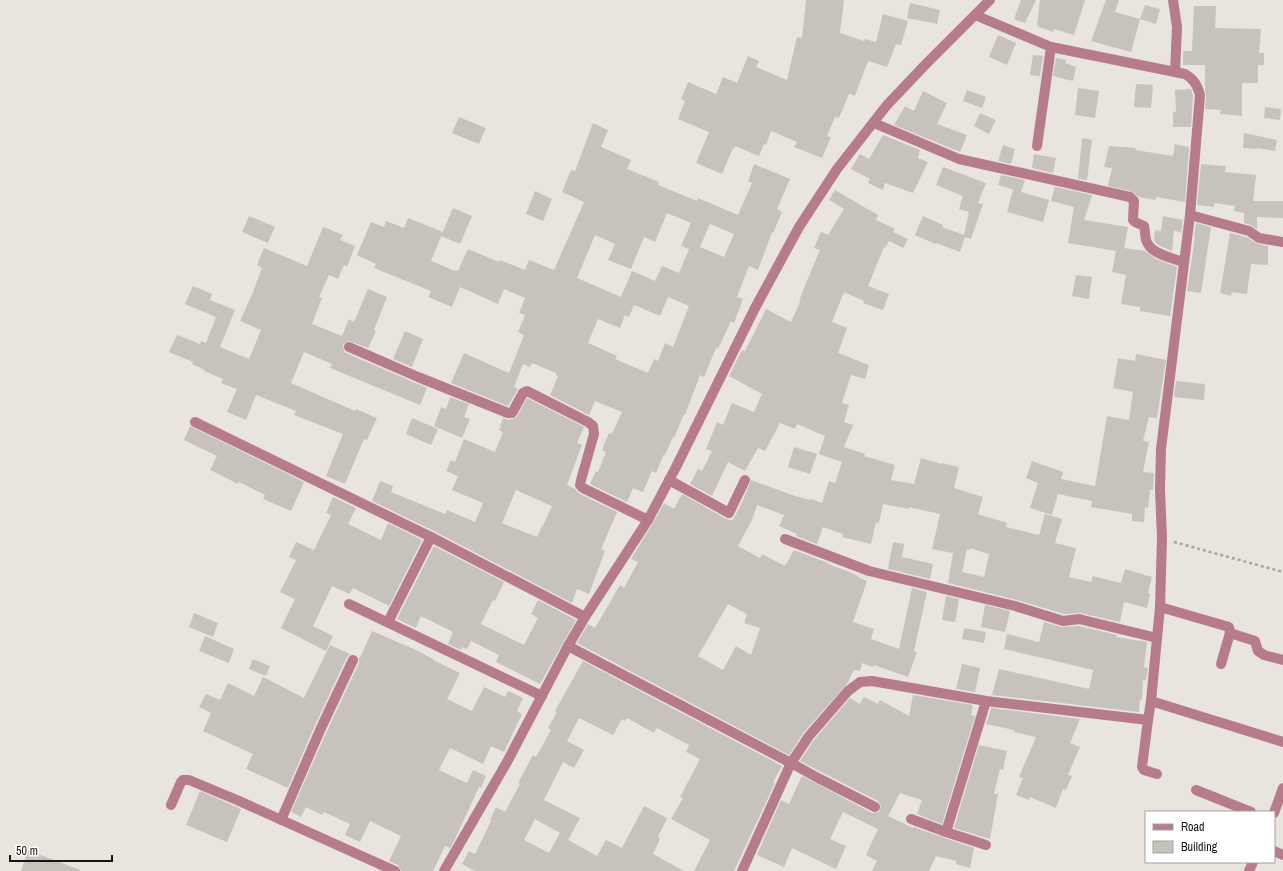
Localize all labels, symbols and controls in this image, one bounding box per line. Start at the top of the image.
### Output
legend [1145,811,1275,863]
text: Road [1181,819,1205,835]
scale bar [10,837,112,863]
text: Building [1181,839,1218,855]
text: 50 m [16,843,38,859]

